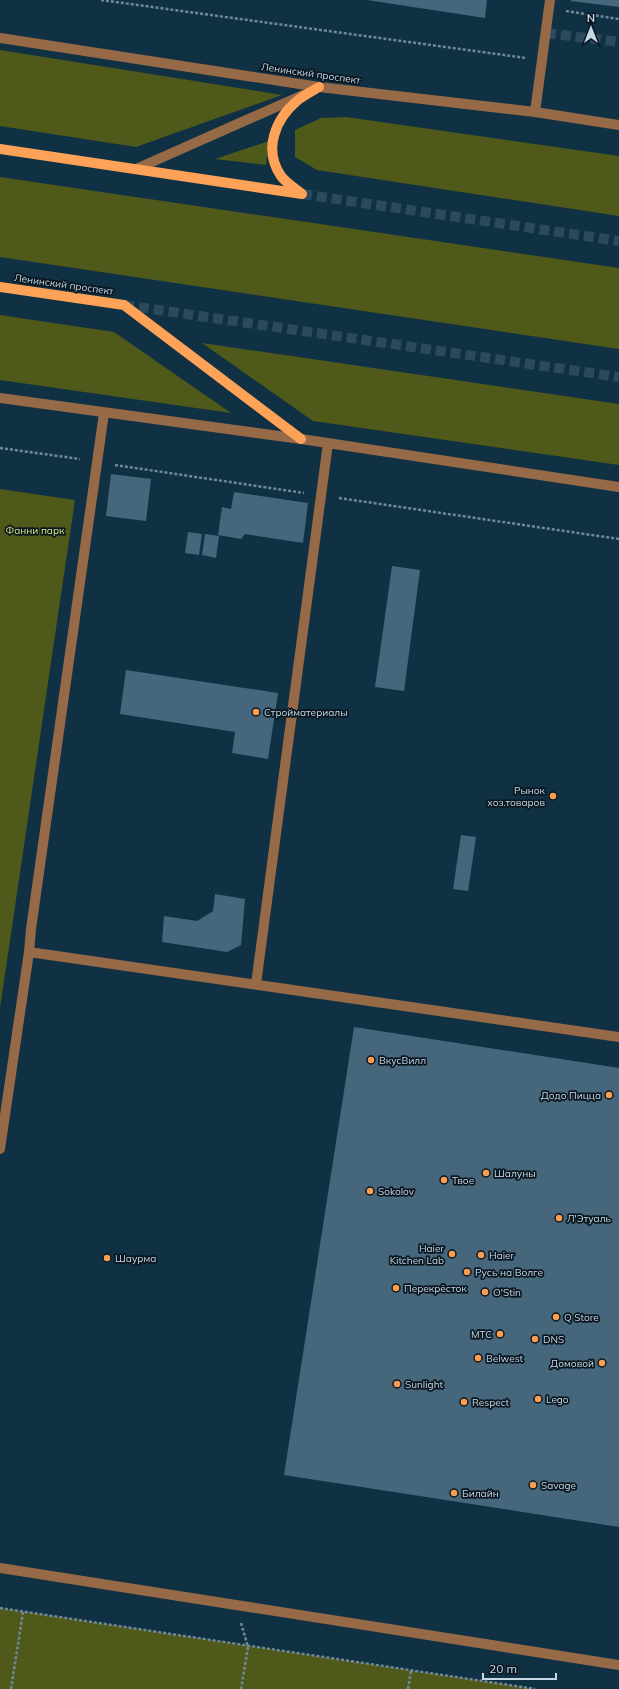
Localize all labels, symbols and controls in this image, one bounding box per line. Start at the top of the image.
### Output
north arrow [571,8,611,48]
text: N [587,11,595,25]
street label: Ленинский проспект [260,60,362,87]
street label: Ленинский проспект [13,271,115,298]
park label: Фанни парк [6,524,65,537]
place label: Стройматериалы [264,706,348,719]
marker: Стройматериалы [251,707,261,717]
place label: Рынок хоз.товаров [487,784,546,809]
marker: Рынок хоз.товаров [548,791,558,801]
place label: ВкусВилл [379,1054,426,1067]
marker: ВкусВилл [366,1055,376,1065]
place label: Додо Пицца [541,1089,601,1102]
marker: Додо Пицца [604,1090,614,1100]
place label: Шалуны [494,1167,536,1180]
marker: Шалуны [481,1168,491,1178]
place label: Твое [452,1174,475,1187]
marker: Твое [439,1175,449,1185]
place label: Sokolov [378,1185,415,1198]
marker: Sokolov [365,1186,375,1196]
place label: Л'Этуаль [567,1212,612,1225]
marker: Л'Этуаль [554,1213,564,1223]
place label: Haier Kitchen Lab [390,1242,444,1267]
marker: Haier Kitchen Lab [447,1249,457,1259]
place label: Haier [489,1249,514,1262]
marker: Haier [476,1250,486,1260]
place label: Шаурма [115,1252,156,1265]
marker: Шаурма [102,1253,112,1263]
place label: Русь на Волге [475,1266,544,1279]
marker: Русь на Волге [462,1267,472,1277]
place label: Перекрёсток [404,1282,467,1295]
marker: Перекрёсток [391,1283,401,1293]
place label: O'Stin [493,1286,521,1299]
marker: O'Stin [480,1287,490,1297]
place label: Q Store [564,1311,599,1324]
marker: Q Store [551,1312,561,1322]
place label: МТС [471,1328,492,1341]
marker: МТС [495,1329,505,1339]
place label: DNS [543,1333,564,1346]
marker: DNS [530,1334,540,1344]
place label: Belwest [486,1352,524,1365]
marker: Belwest [473,1353,483,1363]
place label: Домовой [550,1357,594,1370]
marker: Домовой [597,1358,607,1368]
place label: Sunlight [405,1378,444,1391]
marker: Sunlight [392,1379,402,1389]
place label: Lego [546,1393,569,1406]
marker: Lego [533,1394,543,1404]
place label: Respect [472,1396,510,1409]
marker: Respect [459,1397,469,1407]
place label: Savage [541,1479,576,1492]
marker: Savage [528,1480,538,1490]
place label: Билайн [462,1487,499,1500]
marker: Билайн [449,1488,459,1498]
scale bar [483,1655,556,1681]
text: 20 m [489,1661,517,1676]

